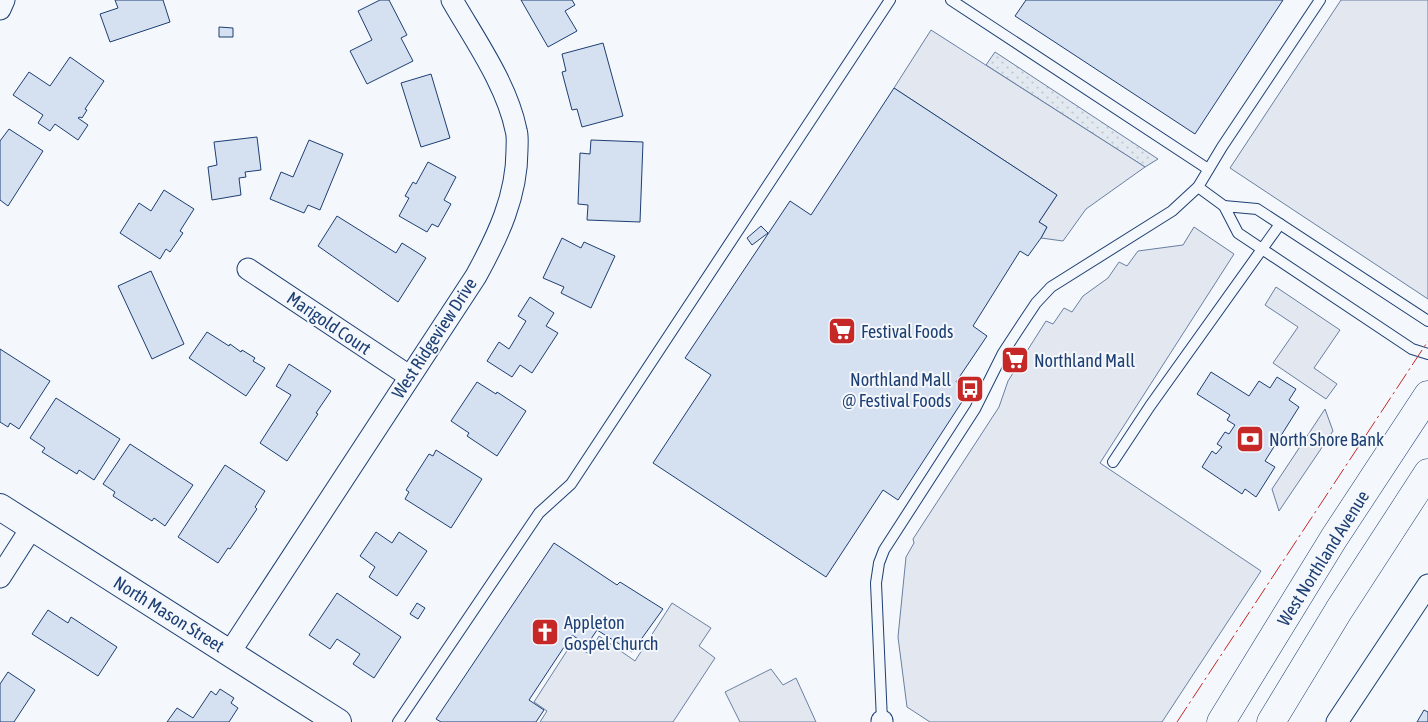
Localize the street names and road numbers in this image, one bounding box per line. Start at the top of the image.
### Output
street label: West Ridgeview Drive [387,274,481,402]
street label: Marigold Court [283,287,375,359]
street label: West Northland Avenue [1273,486,1373,630]
street label: North Mason Street [110,572,228,656]

